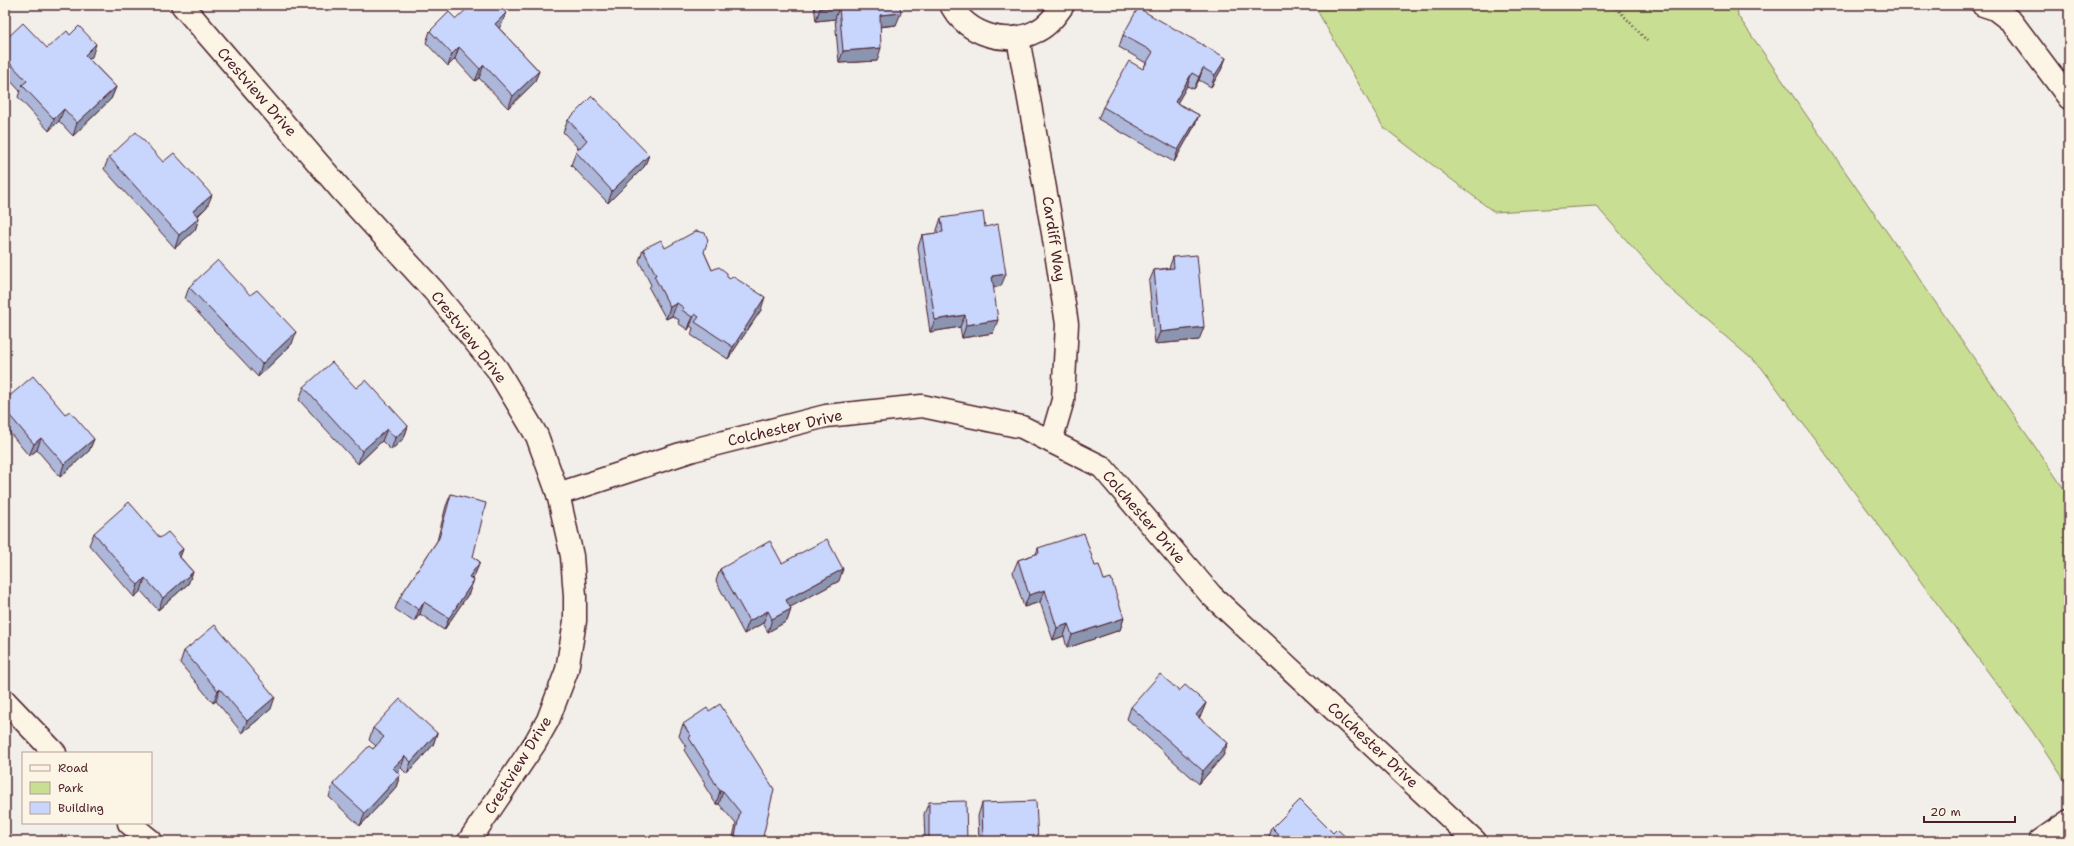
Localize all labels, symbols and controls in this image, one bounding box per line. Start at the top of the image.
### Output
street label: Crestview Drive [213,43,301,141]
street label: Cardiff Way [1037,195,1071,283]
street label: Crestview Drive [427,287,511,387]
street label: Colchester Drive [725,405,845,451]
street label: Colchester Drive [1098,466,1190,568]
street label: Colchester Drive [1323,698,1423,792]
street label: Crestview Drive [480,712,556,818]
legend [22,752,152,824]
text: Road [58,760,89,776]
text: Park [58,780,84,796]
scale bar [1924,798,2015,824]
text: Building [58,800,104,816]
text: 20 m [1930,804,1961,820]

